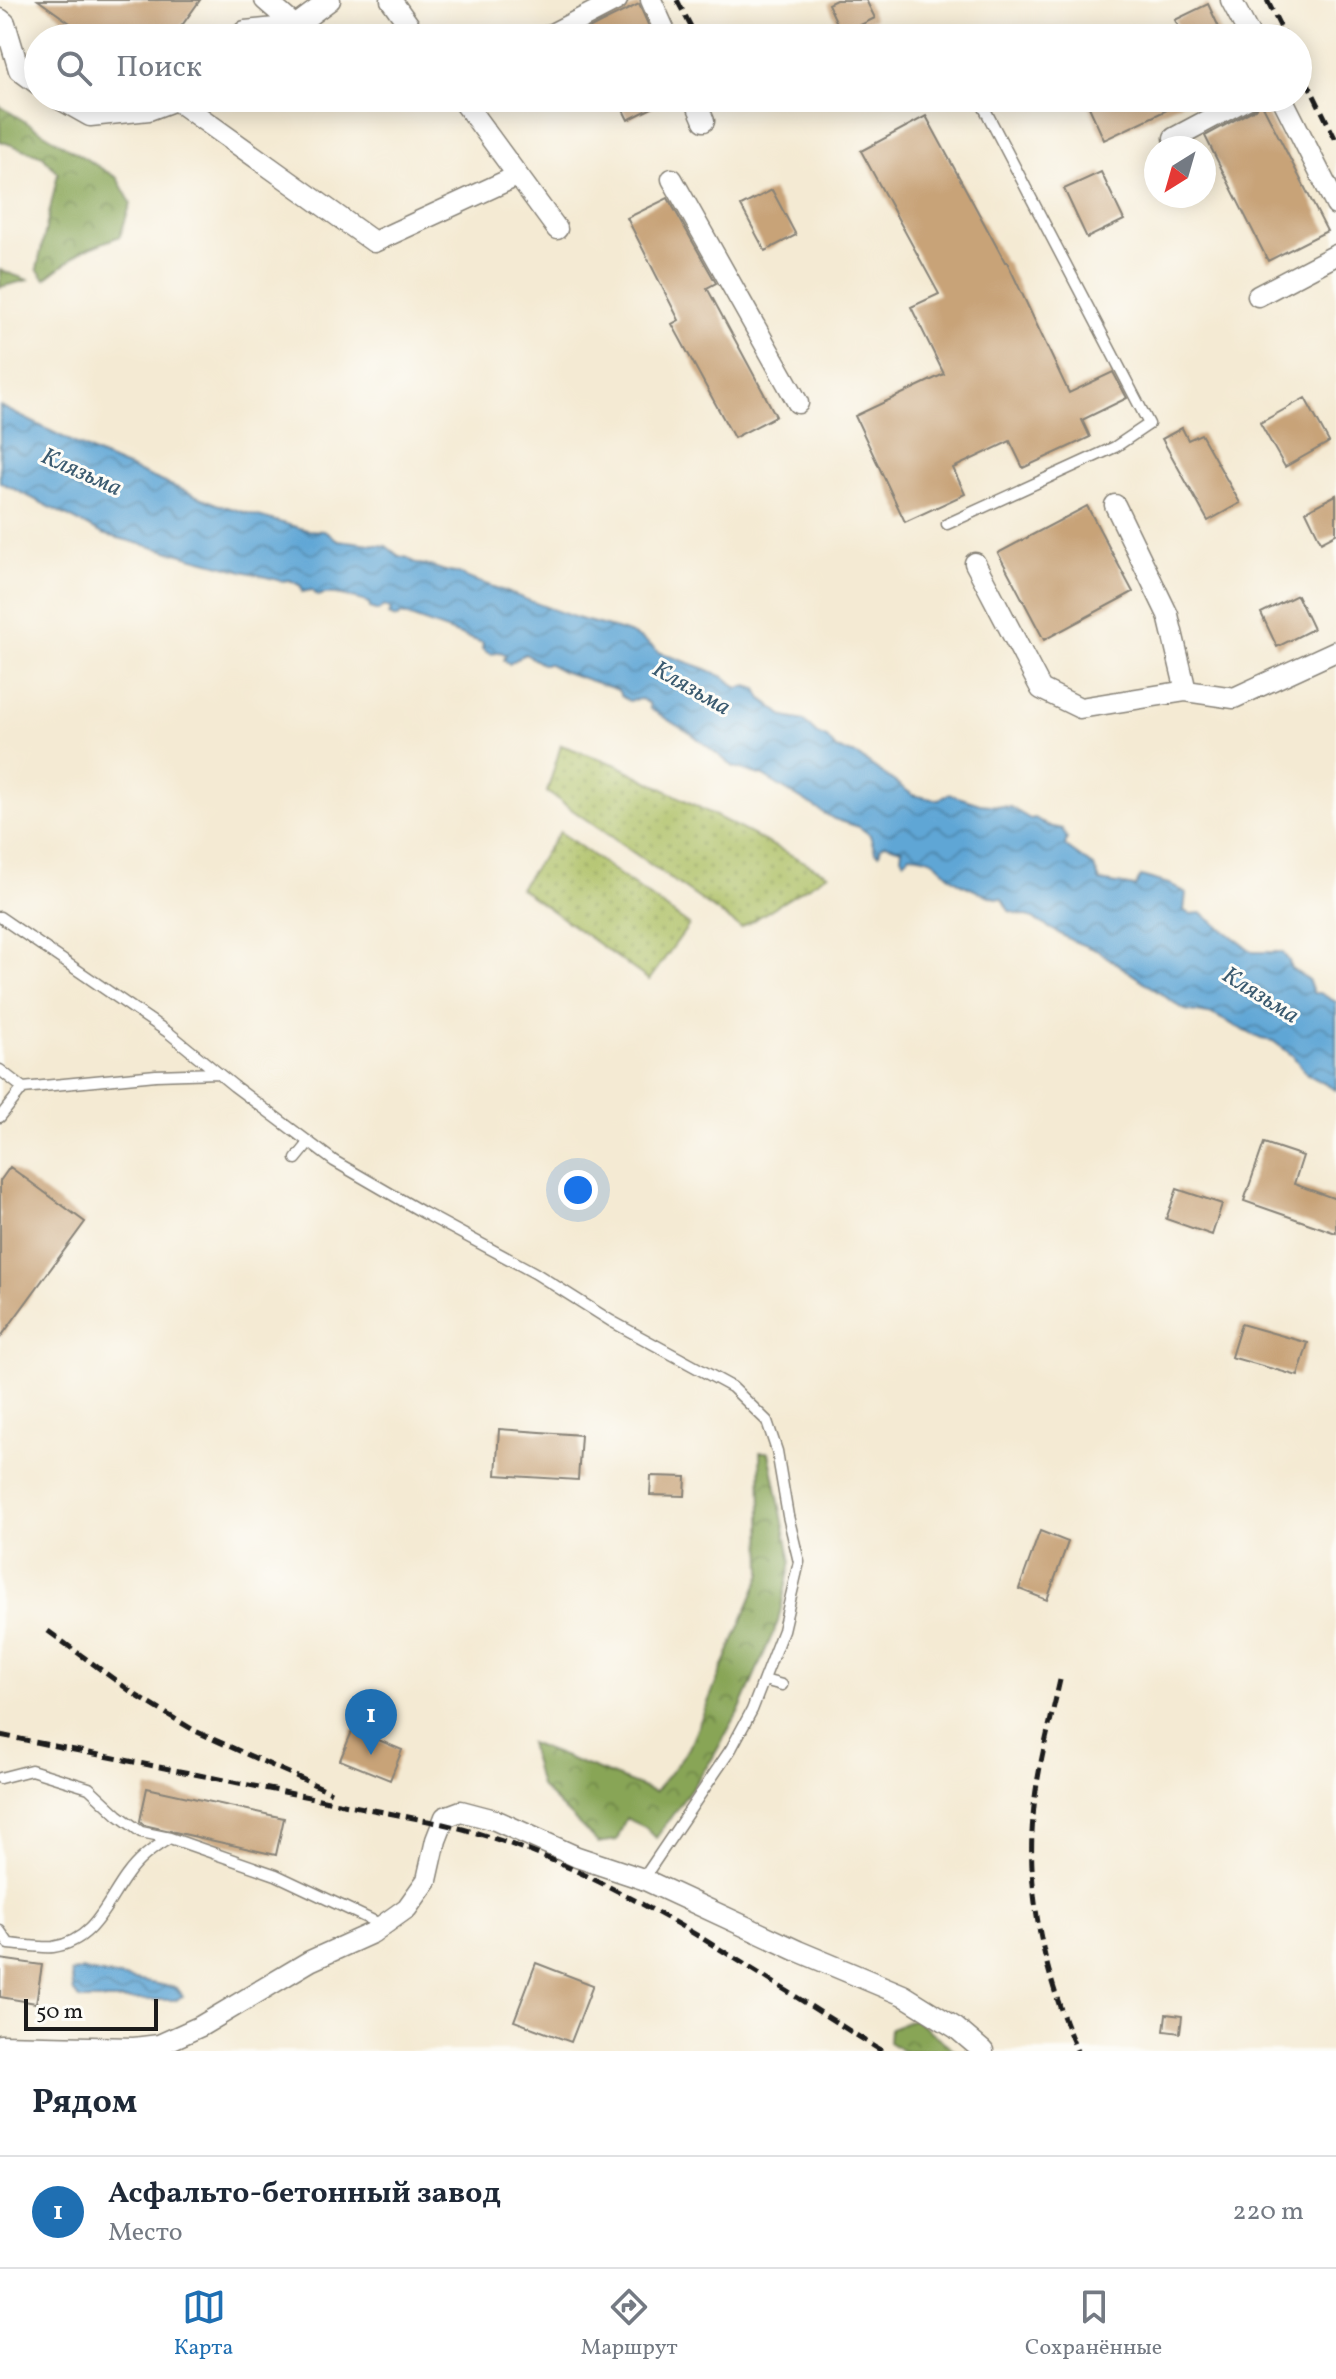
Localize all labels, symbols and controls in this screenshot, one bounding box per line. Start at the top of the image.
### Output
search box [24,24,1312,112]
icon: search [52,46,96,90]
text: Поиск [116,47,202,89]
north arrow [1144,136,1216,208]
water label: Клязьма [35,440,127,506]
water label: Клязьма [646,653,736,725]
water label: Клязьма [1215,959,1305,1033]
your location [558,1170,598,1210]
pin: 1 [345,1689,397,1755]
scale bar [24,1995,158,2031]
text: 50 m [36,1997,83,2028]
text: Рядом [32,2080,137,2127]
text: Асфальто-бетонный завод [108,2173,501,2215]
text: 1 [53,2194,63,2230]
text: 220 m [1232,2194,1304,2230]
text: Место [108,2215,183,2251]
tab: Карта [174,2285,233,2364]
tab: Маршрут [581,2285,678,2364]
tab: Сохранённые [1025,2285,1162,2364]

